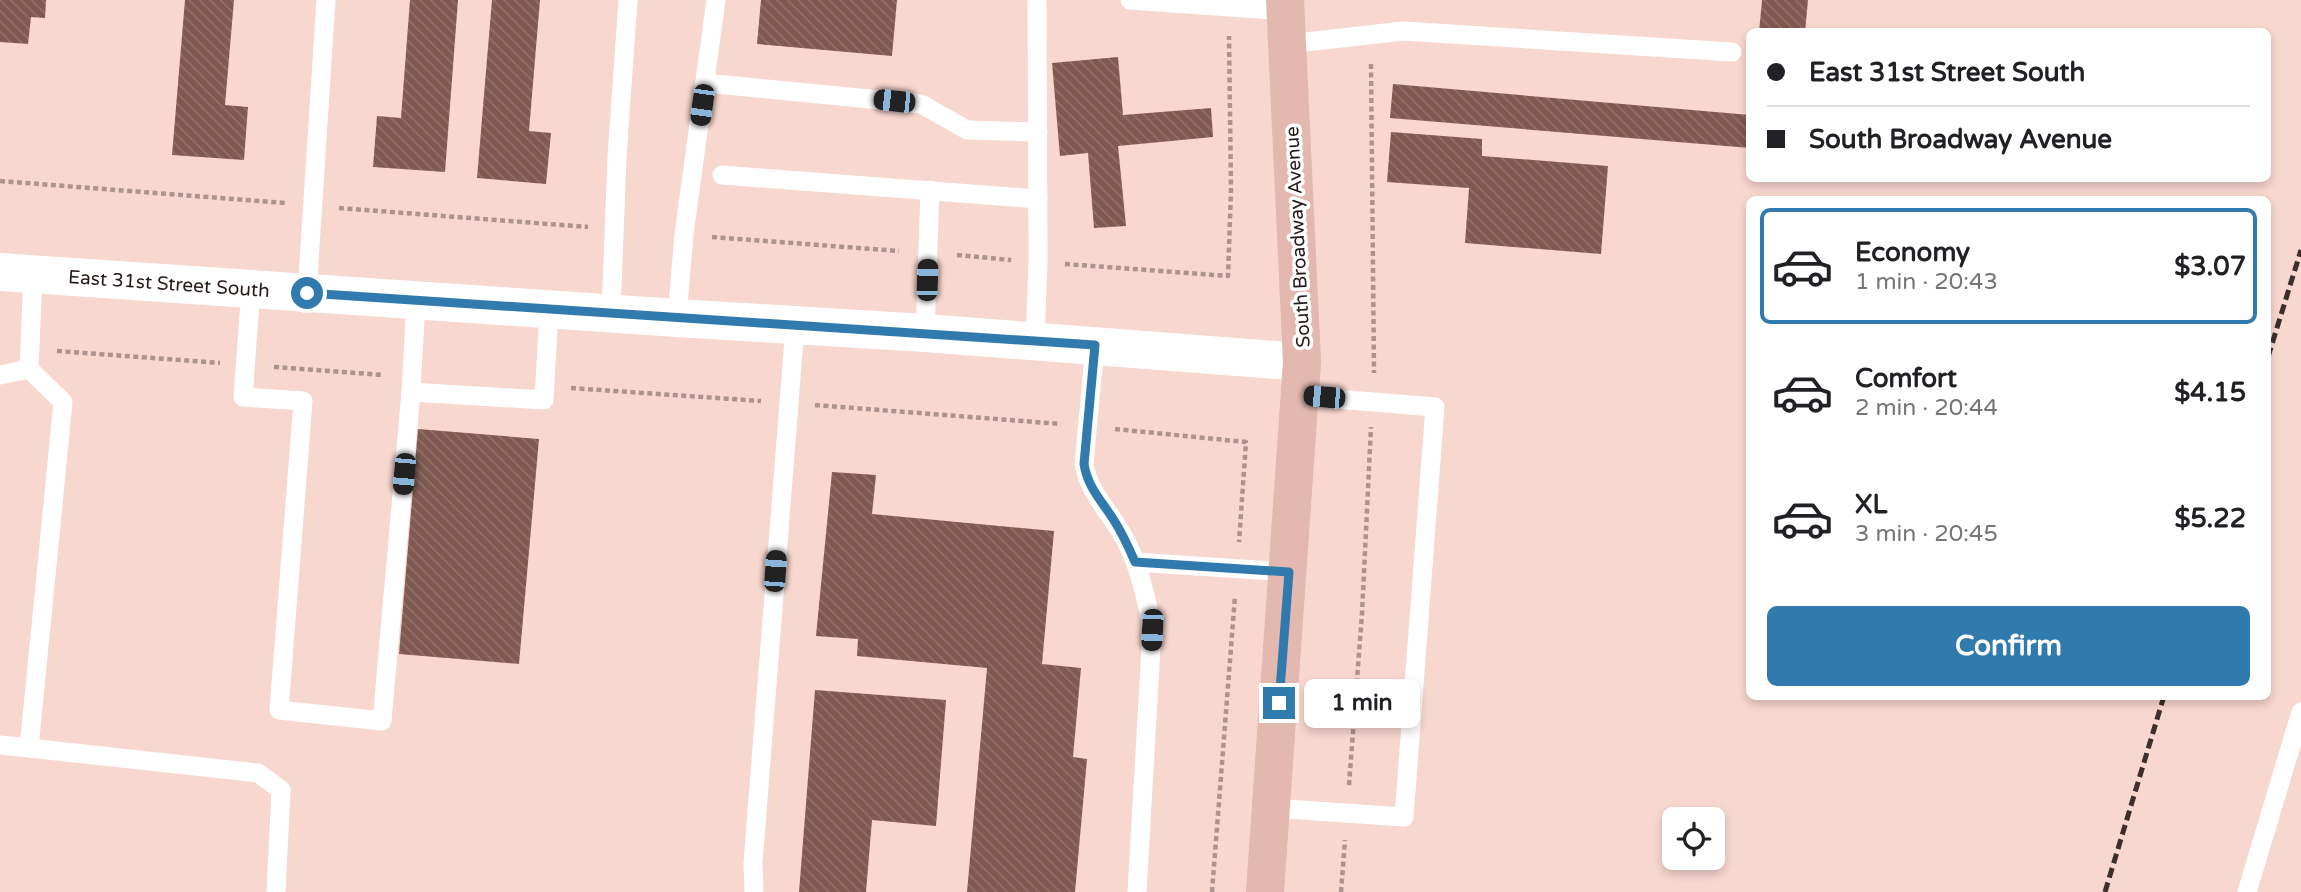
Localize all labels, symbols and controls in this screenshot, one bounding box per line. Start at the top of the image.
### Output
text: East 31st Street South [1809,57,2085,88]
car [689,83,716,127]
car [873,88,916,114]
text: South Broadway Avenue [1809,124,2112,155]
street label: South Broadway Avenue [1281,126,1315,348]
icon: car [1771,235,1834,298]
text: Economy [1855,237,1970,268]
text: $3.07 [2174,251,2246,282]
car [916,259,939,301]
street label: East 31st Street South [67,266,270,302]
text: 1 min · 20:43 [1855,268,1998,296]
route start [291,277,323,309]
icon: car [1771,361,1834,424]
text: Comfort [1855,363,1957,394]
text: $4.15 [2174,377,2246,408]
car [1303,385,1346,409]
text: 2 min · 20:44 [1855,394,1998,422]
car [392,452,417,496]
icon: car [1771,487,1834,550]
text: XL [1855,489,1887,520]
text: $5.22 [2174,503,2246,534]
text: 3 min · 20:45 [1855,520,1998,548]
car [764,549,787,593]
button: Confirm [1767,606,2250,686]
car [1141,608,1164,652]
callout: 1 min [1304,678,1419,728]
route end [1263,687,1295,719]
text: 1 min [1331,689,1393,717]
map controls [1662,807,1725,870]
button: locate [1662,807,1725,870]

